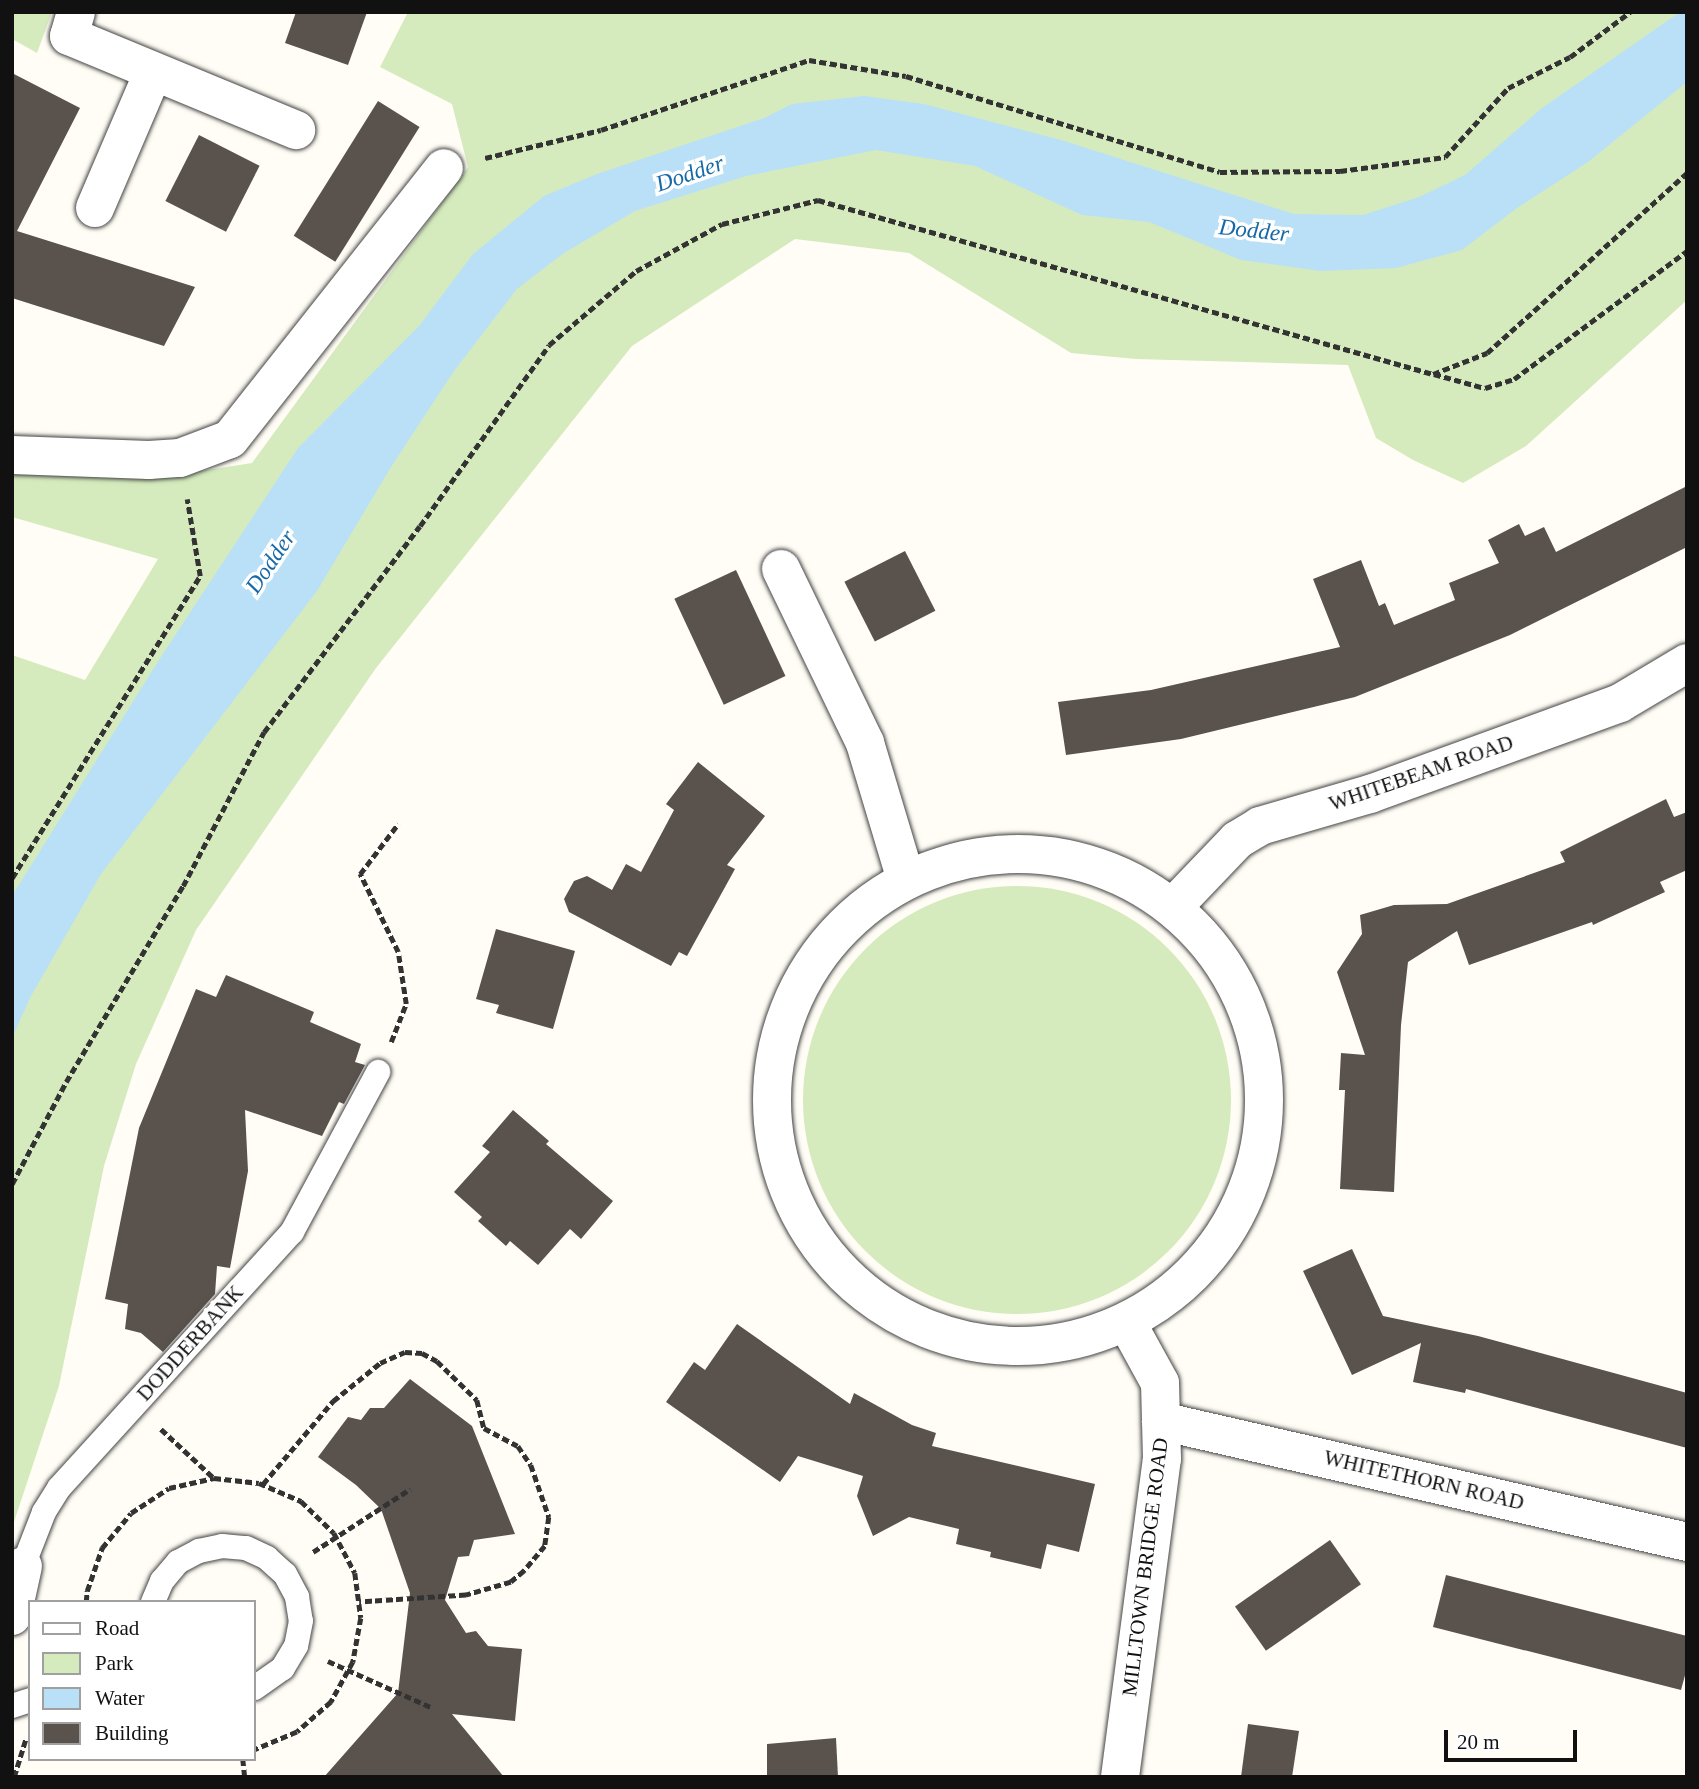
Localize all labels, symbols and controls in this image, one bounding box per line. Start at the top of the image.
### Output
water label: Dodder [652,150,728,198]
water label: Dodder [1218,214,1290,248]
water label: Dodder [240,525,302,599]
street label: WHITEBEAM ROAD [1326,730,1516,816]
street label: DODDERBANK [131,1280,249,1406]
street label: MILLTOWN BRIDGE ROAD [1117,1436,1173,1698]
street label: WHITETHORN ROAD [1321,1445,1527,1515]
legend [28,1600,256,1761]
text: Road [95,1616,139,1640]
text: Park [95,1651,134,1675]
text: Water [95,1686,145,1710]
scale bar [1447,1716,1580,1760]
text: Building [95,1721,169,1745]
text: 20 m [1457,1730,1500,1754]

